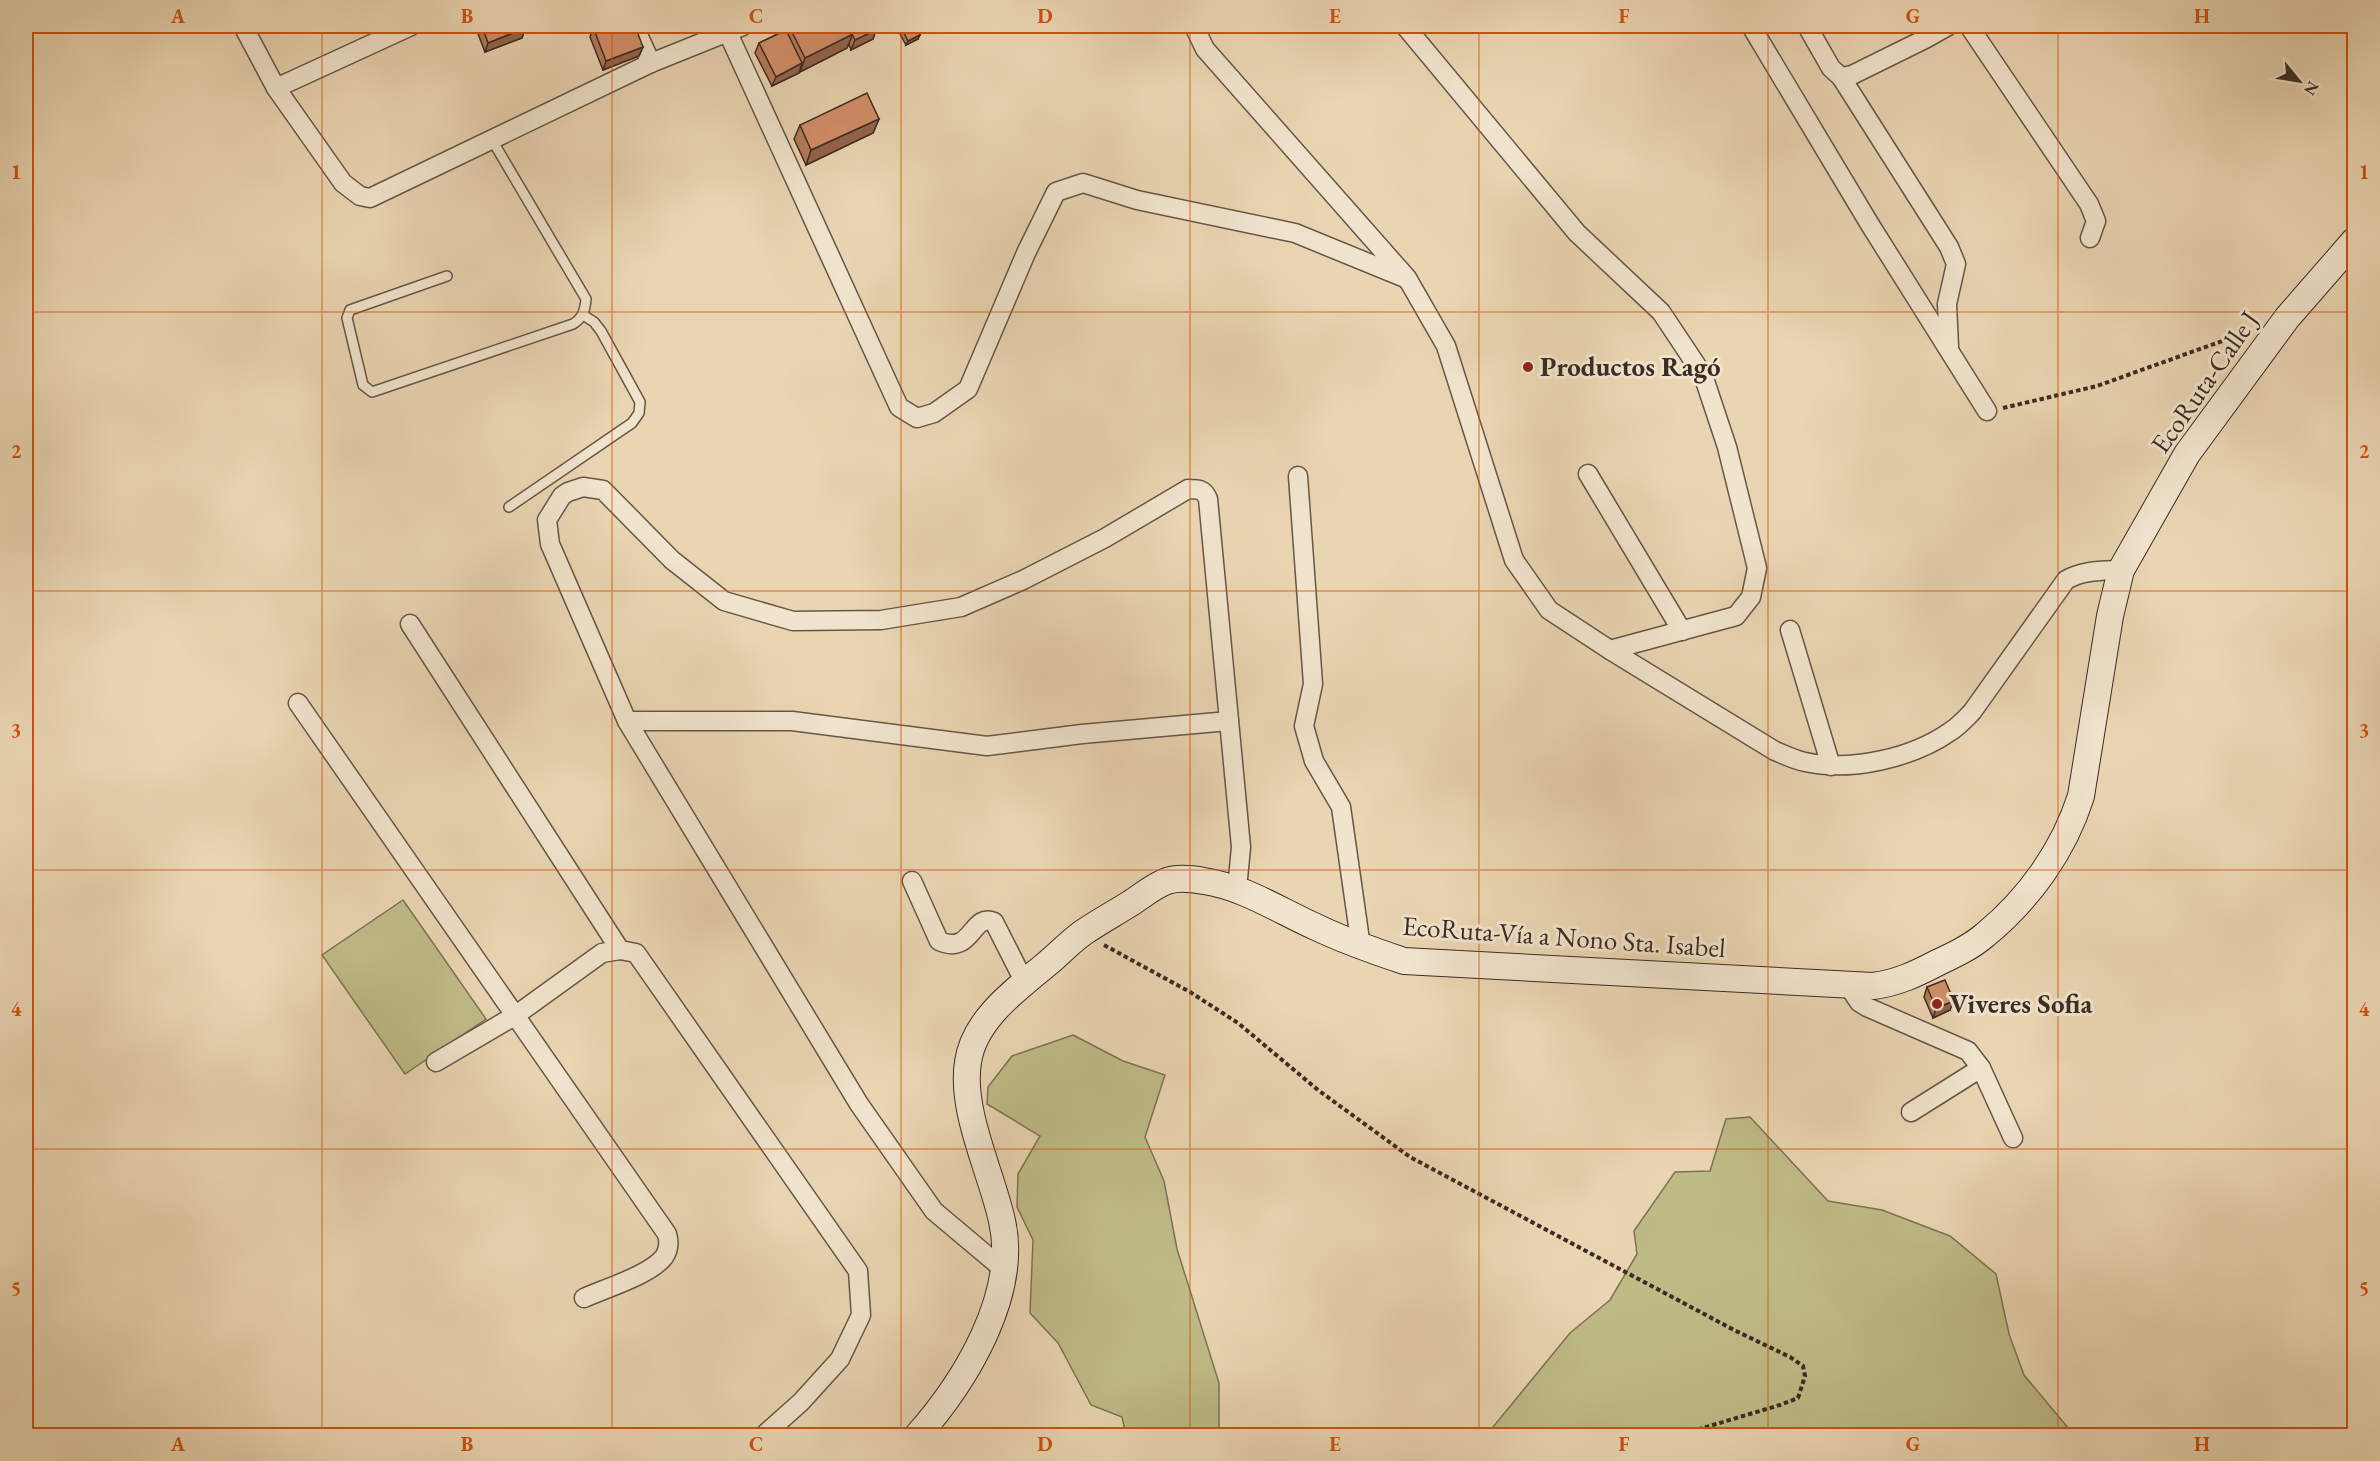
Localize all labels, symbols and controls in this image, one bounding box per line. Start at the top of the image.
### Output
text: A [170,3,186,29]
text: B [461,3,473,29]
text: C [749,3,763,29]
text: D [1037,3,1053,29]
text: E [1329,3,1341,29]
text: F [1619,3,1630,29]
text: G [1906,3,1920,29]
text: H [2194,3,2210,29]
north arrow [2269,51,2329,111]
text: N [2299,77,2324,99]
text: 1 [11,159,21,185]
text: 1 [2359,159,2369,185]
street label: EcoRuta-Calle J [2143,303,2267,460]
place label: Productos Ragó [1540,349,1721,384]
marker: Productos Ragó [1521,360,1535,374]
text: 2 [11,438,22,464]
text: 2 [2359,438,2370,464]
text: 3 [11,717,21,743]
text: 3 [2359,717,2369,743]
street label: EcoRuta-Vía a Nono Sta. Isabel [1401,908,1727,965]
place label: Viveres Sofia [1949,986,2093,1021]
text: 4 [11,996,22,1022]
text: 4 [2359,996,2370,1022]
marker: Viveres Sofia [1930,997,1944,1011]
text: 5 [11,1275,21,1301]
text: 5 [2359,1275,2369,1301]
text: A [170,1431,186,1457]
text: B [461,1431,473,1457]
text: C [749,1431,763,1457]
text: D [1037,1431,1053,1457]
text: E [1329,1431,1341,1457]
text: F [1619,1431,1630,1457]
text: G [1906,1431,1920,1457]
text: H [2194,1431,2210,1457]

